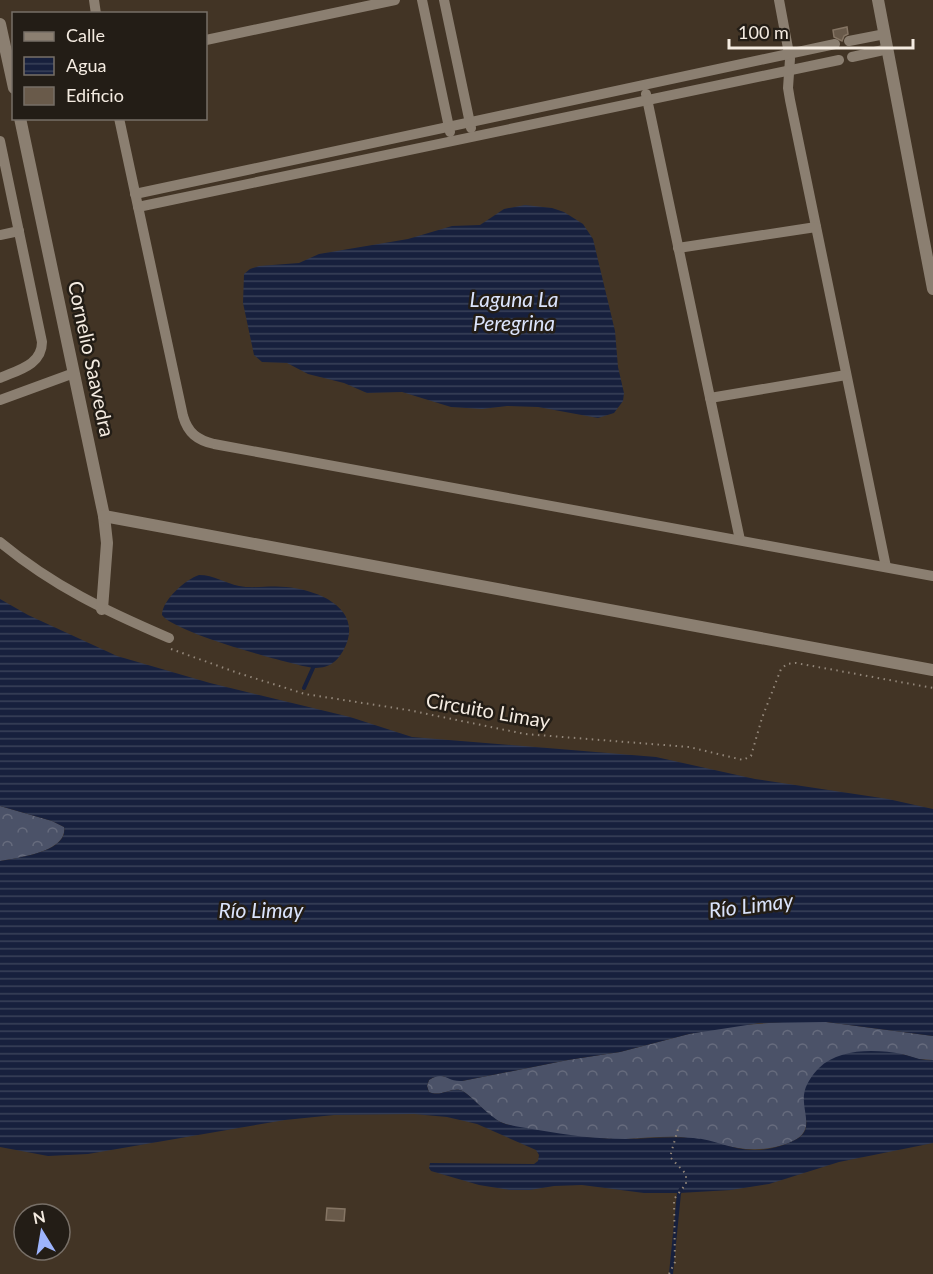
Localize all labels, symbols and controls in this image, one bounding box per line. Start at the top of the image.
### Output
legend [12,12,207,120]
scale bar [729,12,914,50]
text: 100 m [738,21,789,43]
text: Calle [66,24,105,46]
text: Agua [66,54,107,76]
text: Edificio [66,84,124,106]
street label: Cornelio Saavedra [64,279,120,439]
water label: Laguna La Peregrina [470,286,558,335]
street label: Circuito Limay [424,687,553,733]
water label: Río Limay [707,887,795,922]
water label: Río Limay [219,897,304,922]
north arrow [12,1202,72,1262]
text: N [31,1206,47,1227]

